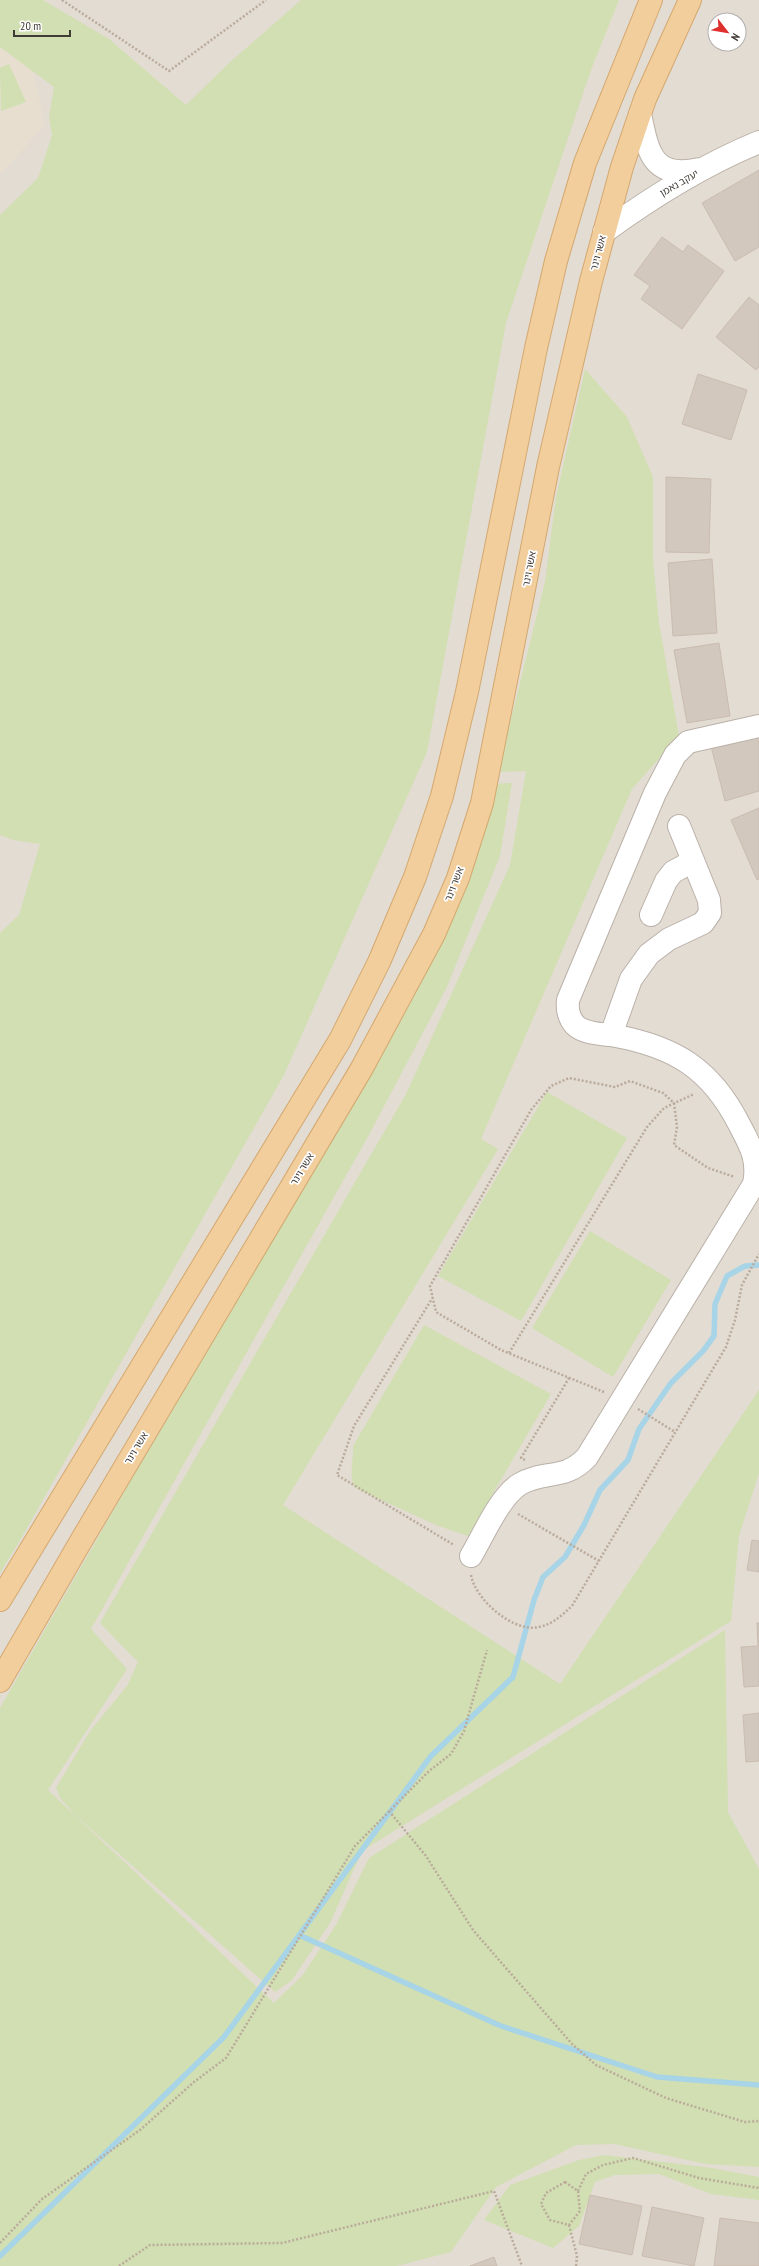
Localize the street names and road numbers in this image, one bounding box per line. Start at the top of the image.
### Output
street label: יעקב נאמן [657,167,701,199]
street label: אשר וינר [587,234,609,272]
street label: אשר וינר [519,550,539,588]
street label: אשר וינר [442,865,466,903]
street label: אשר וינר [287,1150,317,1188]
street label: אשר וינר [121,1429,151,1467]

